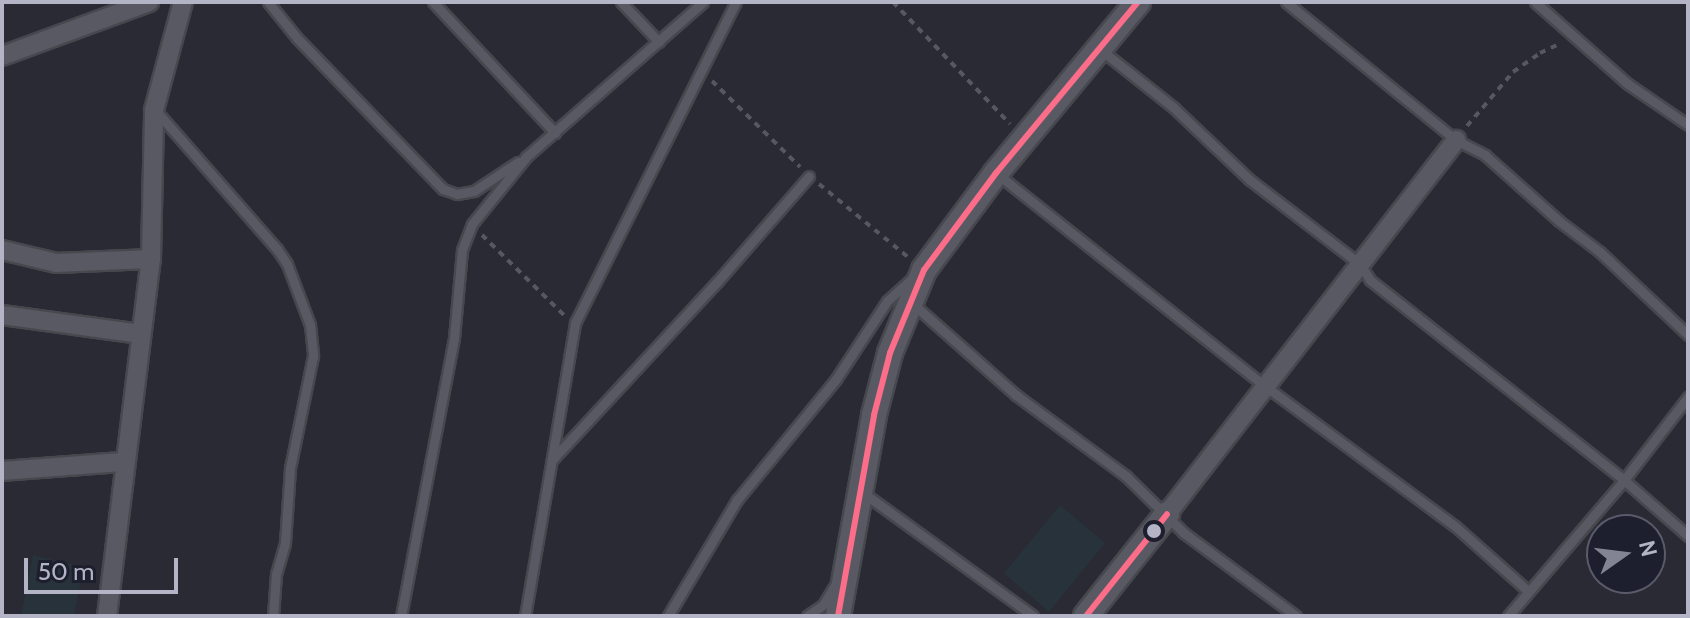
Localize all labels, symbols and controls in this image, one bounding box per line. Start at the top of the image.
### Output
north arrow [1586,514,1666,594]
unlabelled marker [1146,523,1162,539]
text: N [1633,538,1663,559]
scale bar [28,542,182,592]
text: 50 m [38,557,94,586]

